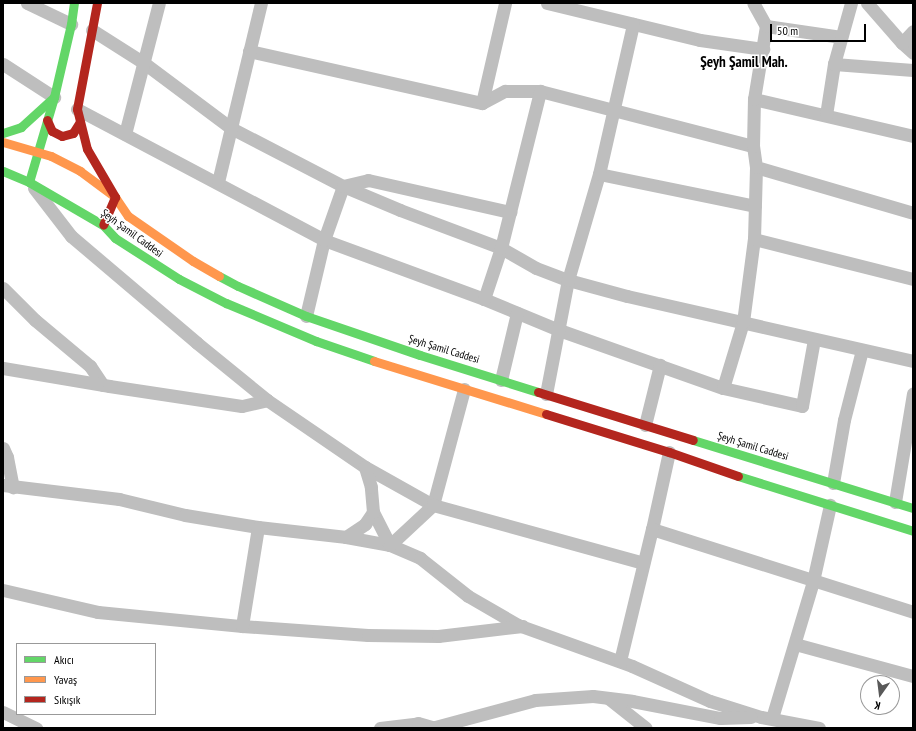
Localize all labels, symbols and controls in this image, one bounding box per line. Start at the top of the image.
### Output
scale bar [772,16,868,42]
text: 50 m [777,23,798,38]
district label: Şeyh Şamil Mah. [700,53,788,71]
street label: Şeyh Şamil Caddesi [98,206,166,260]
street label: Şeyh Şamil Caddesi [407,332,481,366]
street label: Şeyh Şamil Caddesi [716,429,790,463]
legend [16,643,156,715]
text: Akıcı [54,652,74,667]
text: Yavaş [54,672,77,687]
north arrow [860,675,900,715]
text: Sıkışık [54,692,80,707]
text: K [873,698,882,713]

